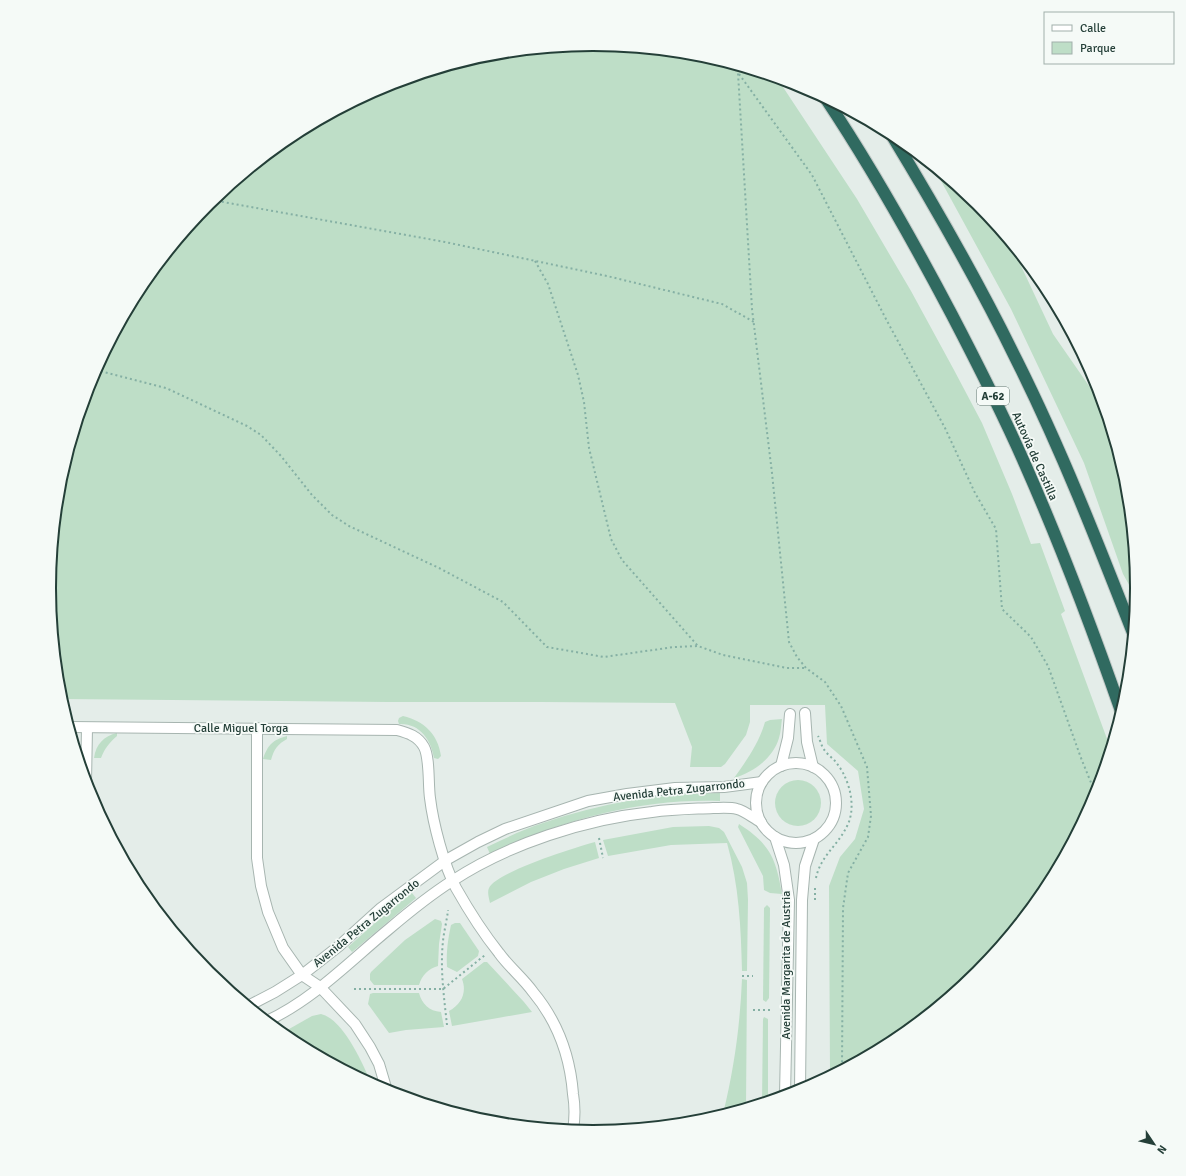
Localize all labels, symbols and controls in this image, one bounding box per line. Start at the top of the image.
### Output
legend [1044,12,1174,64]
text: Calle [1080,21,1106,36]
text: Parque [1080,41,1116,56]
road number: A-62 [977,387,1009,405]
street label: Autovía de Castilla [1008,410,1061,503]
street label: Calle Miguel Torga [194,721,288,736]
street label: Avenida Petra Zugarrondo [612,776,746,805]
street label: Avenida Petra Zugarrondo [310,876,423,971]
street label: Avenida Margarita de Austria [779,891,794,1039]
north arrow [1134,1124,1174,1164]
text: N [1154,1143,1169,1156]

